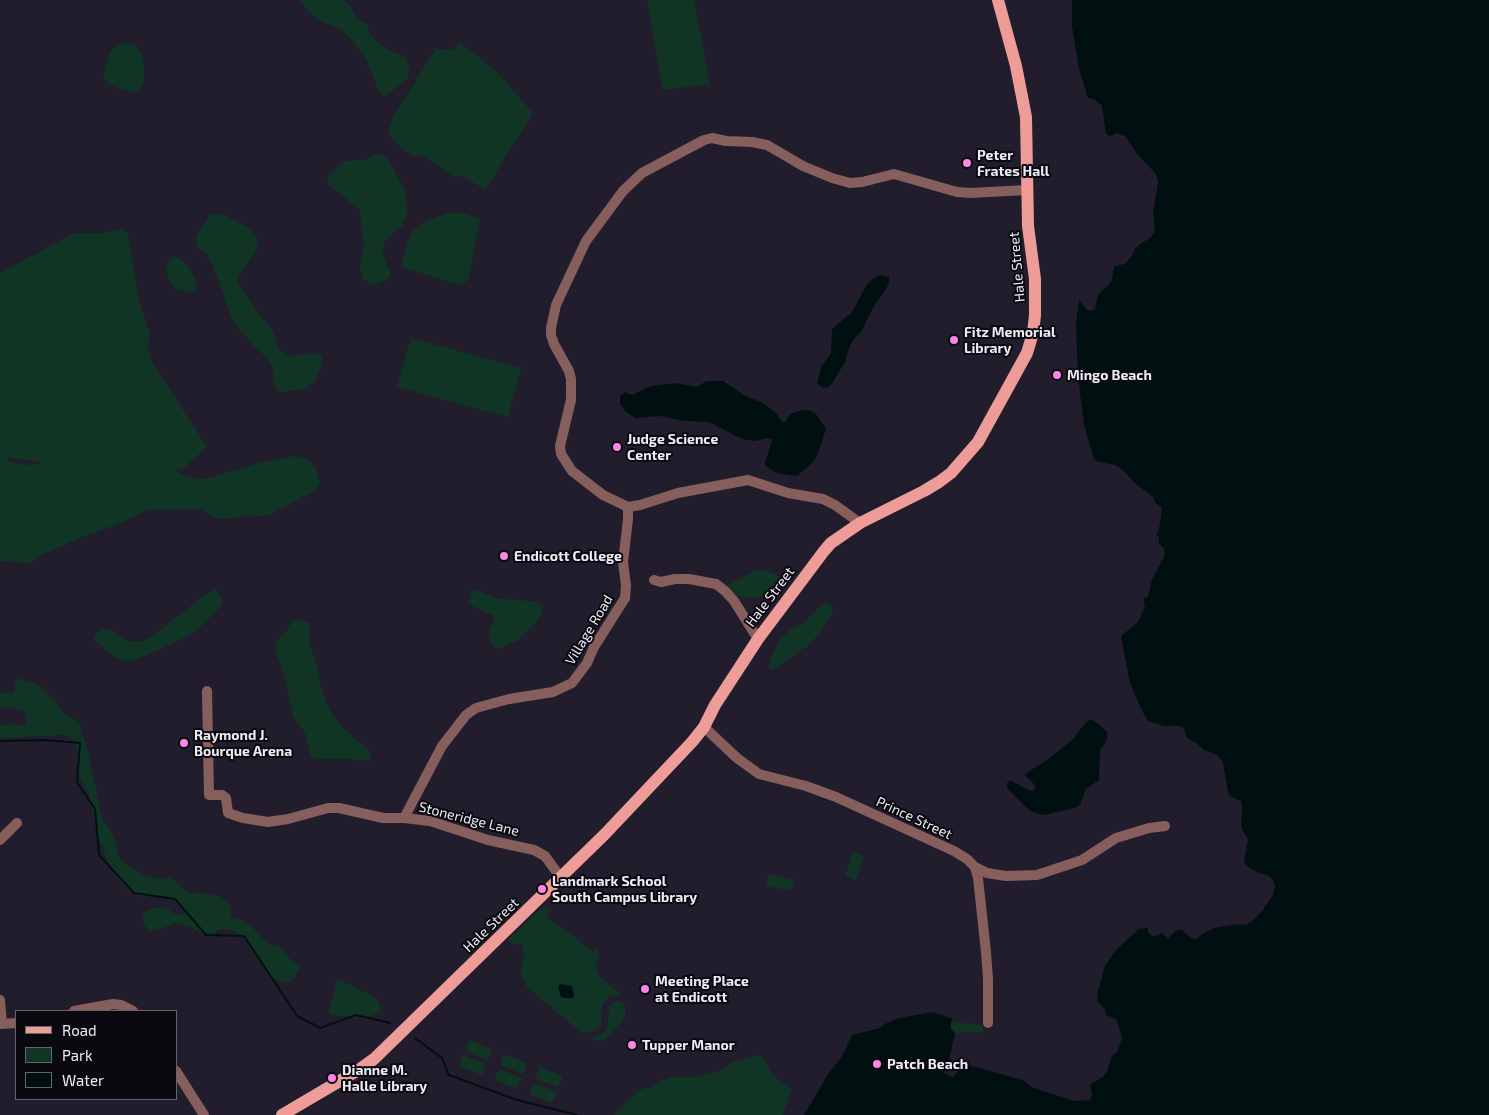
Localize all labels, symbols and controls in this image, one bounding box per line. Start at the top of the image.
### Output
place label: Peter Frates Hall [977,147,1049,180]
marker: Peter Frates Hall [961,157,973,169]
street label: Hale Street [1006,231,1028,303]
place label: Fitz Memorial Library [964,324,1056,357]
marker: Fitz Memorial Library [948,334,960,346]
place label: Mingo Beach [1067,367,1152,383]
marker: Mingo Beach [1051,369,1063,381]
place label: Judge Science Center [627,431,718,464]
marker: Judge Science Center [611,441,623,453]
place label: Endicott College [514,548,622,564]
marker: Endicott College [498,550,510,562]
street label: Hale Street [742,564,798,630]
street label: Village Road [562,592,616,668]
place label: Raymond J. Bourque Arena [194,727,292,760]
marker: Raymond J. Bourque Arena [178,737,190,749]
street label: Prince Street [873,793,955,843]
street label: Stoneridge Lane [417,798,521,840]
place label: Landmark School South Campus Library [552,873,697,906]
marker: Landmark School South Campus Library [536,883,548,895]
street label: Hale Street [460,894,522,956]
place label: Meeting Place at Endicott [655,973,749,1006]
marker: Meeting Place at Endicott [639,983,651,995]
legend [15,1010,178,1100]
text: Road [62,1021,97,1039]
place label: Tupper Manor [642,1037,735,1053]
marker: Tupper Manor [626,1039,638,1051]
text: Park [62,1046,93,1064]
place label: Patch Beach [887,1056,968,1072]
marker: Patch Beach [871,1058,883,1070]
place label: Dianne M. Halle Library [342,1062,427,1094]
text: Water [62,1071,104,1089]
marker: Dianne M. Halle Library [326,1072,338,1084]

